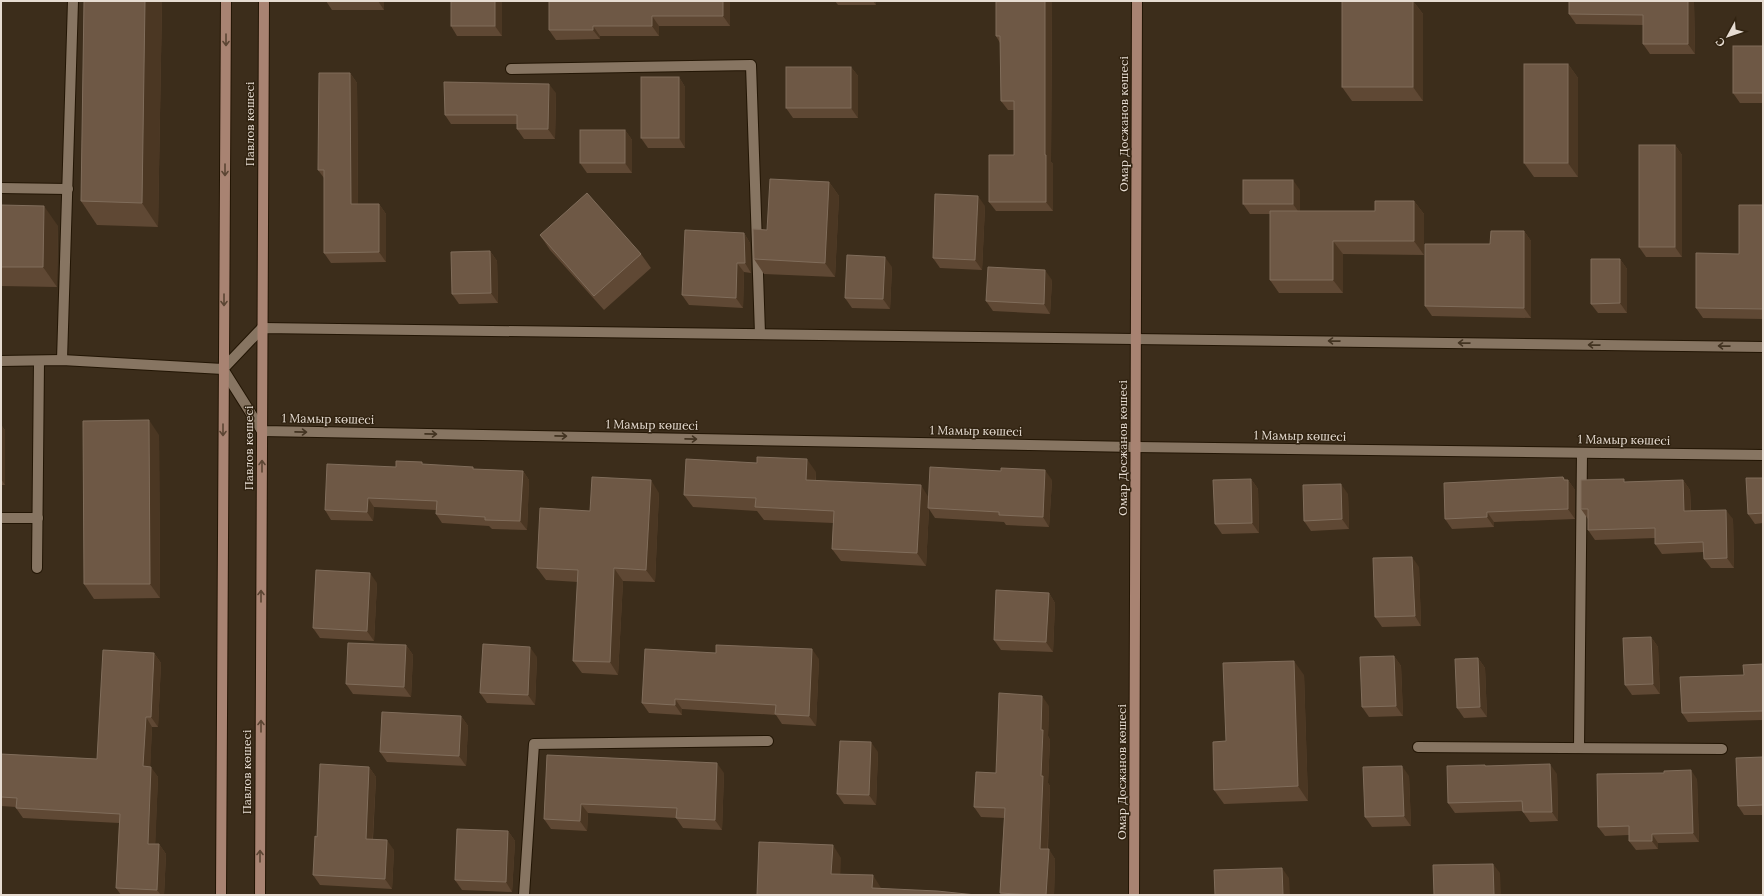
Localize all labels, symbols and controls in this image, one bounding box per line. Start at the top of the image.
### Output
north arrow [1708,16,1748,56]
one-way arrow [222,33,230,46]
text: С [1712,35,1728,50]
street label: Омар Досжанов көшесі [1116,56,1131,192]
street label: Павлов көшесі [242,82,257,166]
one-way arrow [221,163,229,176]
one-way arrow [220,293,228,306]
one-way arrow [1328,337,1341,345]
one-way arrow [1458,339,1471,347]
one-way arrow [1588,341,1601,349]
one-way arrow [1718,343,1731,350]
street label: Омар Досжанов көшесі [1115,380,1130,516]
street label: Павлов көшесі [241,406,256,490]
street label: 1 Мамыр көшесі [282,410,374,427]
street label: 1 Мамыр көшесі [606,416,698,433]
street label: 1 Мамыр көшесі [930,422,1022,439]
one-way arrow [219,423,227,436]
street label: 1 Мамыр көшесі [1254,427,1346,444]
one-way arrow [294,428,307,436]
one-way arrow [424,430,437,438]
street label: 1 Мамыр көшесі [1578,431,1670,448]
one-way arrow [554,433,567,440]
one-way arrow [684,435,697,443]
one-way arrow [258,460,266,473]
one-way arrow [257,590,265,603]
street label: Омар Досжанов көшесі [1114,704,1129,840]
one-way arrow [257,720,265,733]
street label: Павлов көшесі [239,730,254,814]
one-way arrow [256,850,264,863]

